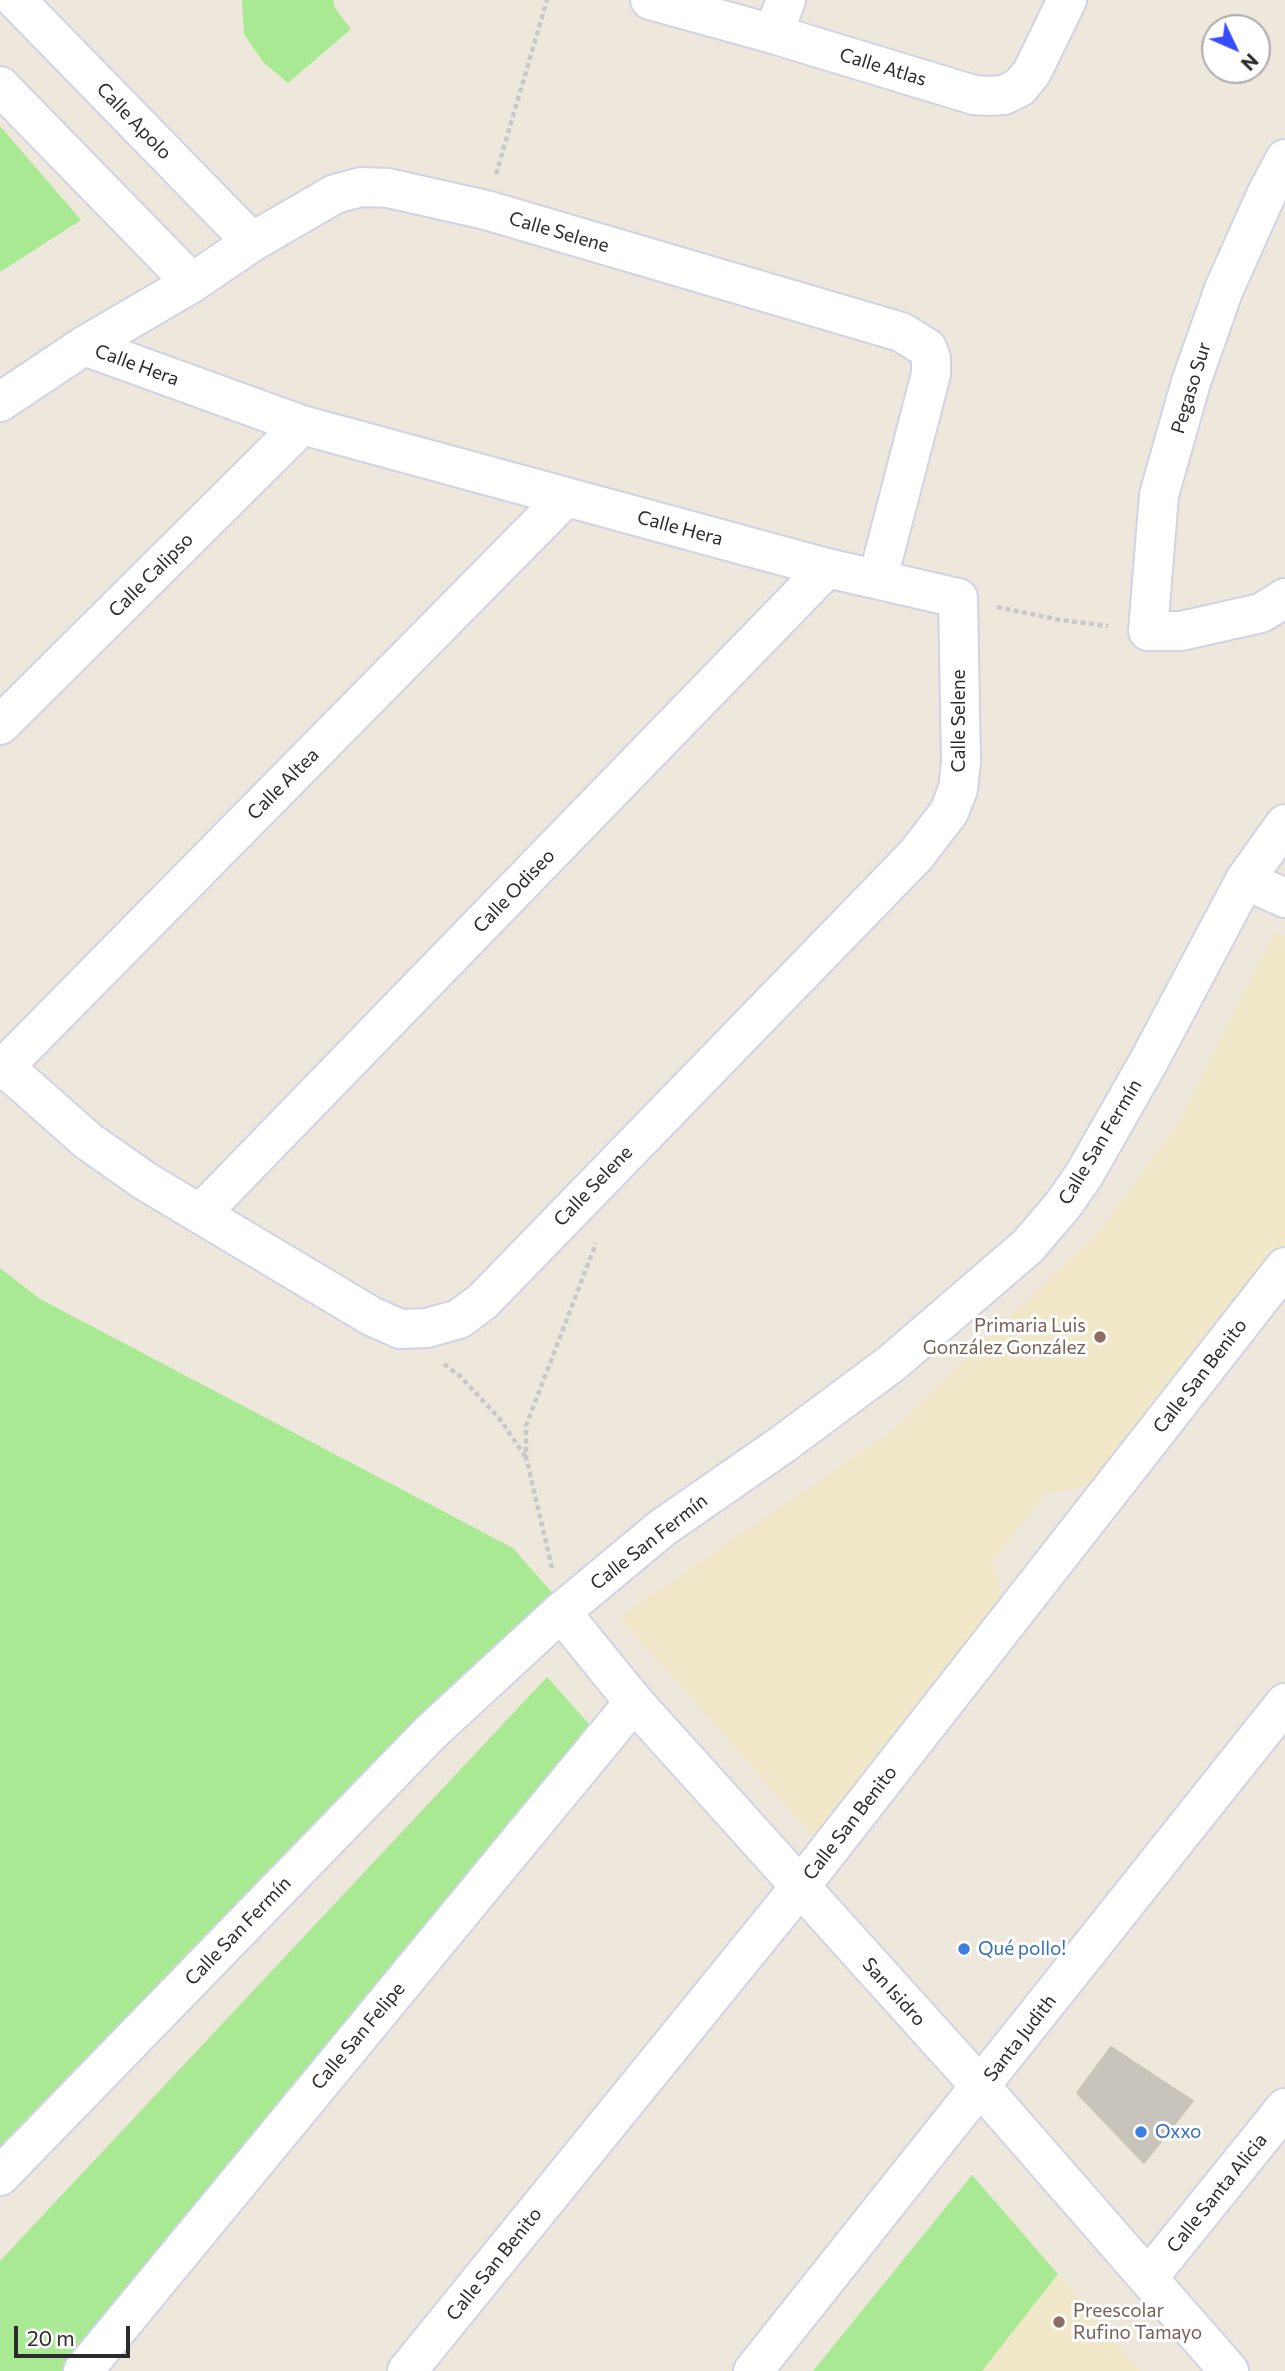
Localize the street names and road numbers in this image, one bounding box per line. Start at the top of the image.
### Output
street label: Calle Atlas [837,43,929,91]
street label: Calle Apolo [92,78,176,164]
street label: Calle Selene [506,207,612,257]
street label: Calle Hera [92,339,182,391]
street label: Pegaso Sur [1166,339,1216,437]
street label: Calle Hera [635,506,725,550]
street label: Calle Calipso [104,528,198,622]
street label: Calle Selene [948,669,970,773]
street label: Calle Altea [242,743,324,825]
street label: Calle Odiseo [468,844,560,938]
street label: Calle San Fermín [1054,1075,1146,1209]
street label: Calle Selene [549,1141,637,1231]
street label: Calle San Benito [1148,1314,1252,1438]
street label: Calle San Fermín [586,1489,712,1595]
street label: Calle San Benito [798,1761,902,1885]
street label: Calle San Fermín [180,1872,296,1990]
street label: San Isidro [857,1953,931,2031]
street label: Calle San Felipe [306,1978,410,2094]
street label: Santa Judith [979,1990,1061,2086]
street label: Calle Santa Alicia [1162,2129,1272,2257]
street label: Calle San Benito [441,2203,547,2325]

